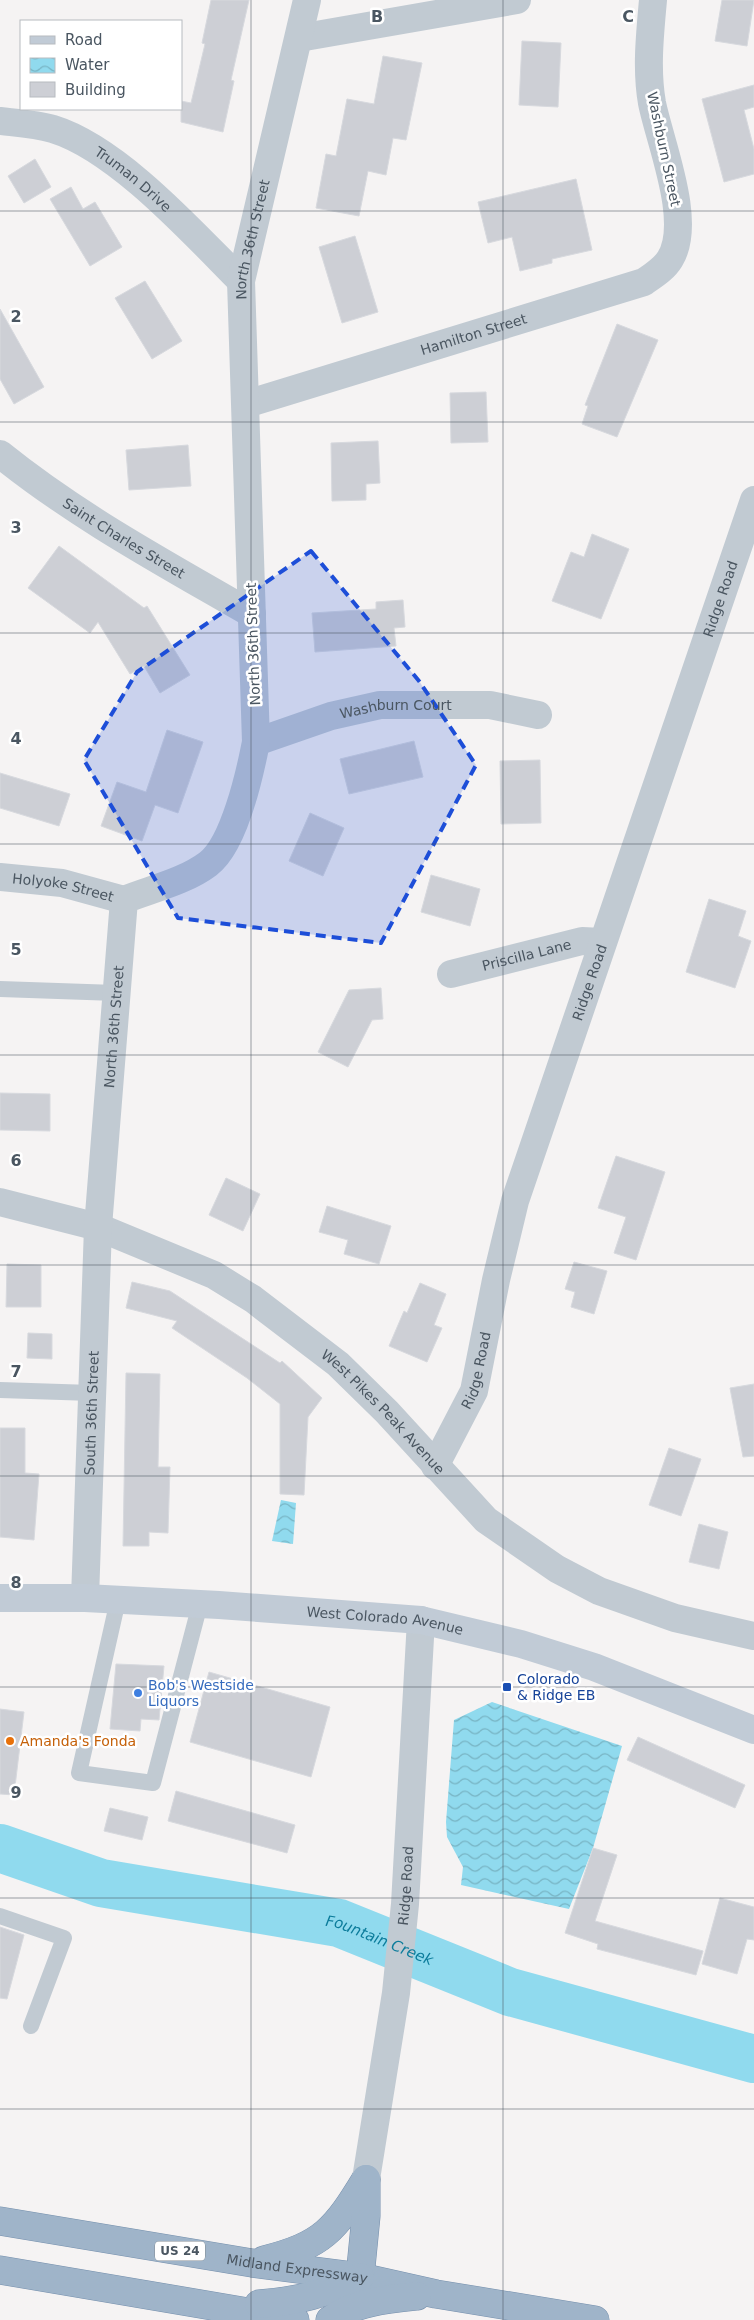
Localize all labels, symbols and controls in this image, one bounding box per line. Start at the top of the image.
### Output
text: B [371,7,383,26]
text: C [622,7,634,26]
legend [20,20,182,110]
text: Road [65,31,103,49]
text: Water [65,56,110,74]
text: Building [65,81,126,99]
street label: Washburn Street [644,90,684,208]
street label: Truman Drive [91,143,175,215]
street label: North 36th Street [233,177,273,300]
text: 2 [10,307,22,326]
street label: Hamilton Street [418,310,529,358]
street label: Saint Charles Street [60,495,188,582]
text: 3 [10,518,22,537]
street label: Ridge Road [700,559,741,639]
street label: North 36th Street [243,582,263,706]
street label: Washburn Court [338,697,452,722]
text: 4 [10,729,22,748]
street label: Holyoke Street [12,870,116,905]
street label: Priscilla Lane [480,936,573,974]
text: 5 [10,940,22,959]
street label: Ridge Road [569,942,610,1023]
street label: North 36th Street [101,964,127,1089]
text: 6 [10,1151,22,1170]
street label: Ridge Road [458,1330,494,1412]
street label: West Pikes Peak Avenue [318,1346,448,1477]
street label: South 36th Street [81,1350,102,1476]
text: 7 [10,1362,22,1381]
text: 8 [10,1573,22,1592]
street label: West Colorado Avenue [306,1604,465,1638]
place label: Colorado & Ridge EB [517,1671,595,1703]
place label: Bob's Westside Liquors [148,1677,254,1709]
marker: Colorado & Ridge EB [501,1681,513,1693]
marker: Bob's Westside Liquors [132,1687,144,1699]
place label: Amanda's Fonda [20,1733,136,1749]
marker: Amanda's Fonda [4,1735,16,1747]
text: 9 [10,1783,22,1802]
street label: Ridge Road [395,1846,416,1926]
water label: Fountain Creek [324,1912,437,1970]
road number: US 24 [155,2242,205,2260]
street label: Midland Expressway [225,2251,369,2287]

